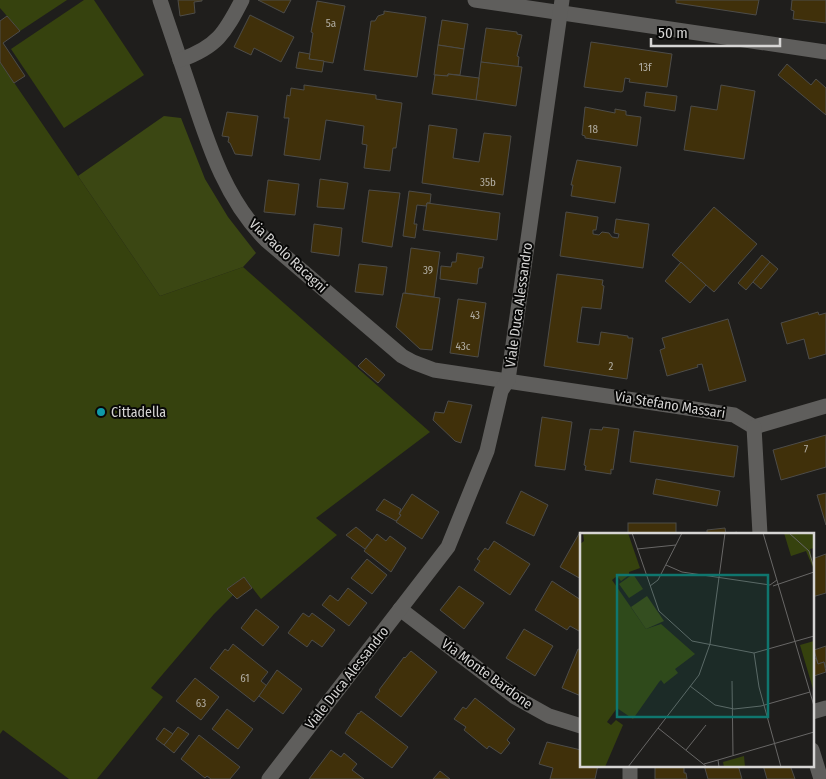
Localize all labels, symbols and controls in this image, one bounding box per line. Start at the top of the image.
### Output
scale bar [651,15,780,47]
house number: 5a [326,17,336,30]
text: 50 m [658,24,688,42]
house number: 13f [639,61,652,74]
house number: 18 [588,123,598,136]
house number: 35b [480,176,496,189]
street label: Via Paolo Racagni [246,216,330,296]
street label: Viale Duca Alessandro [502,241,536,369]
house number: 39 [423,264,433,277]
house number: 43 [470,309,480,322]
house number: 43c [456,340,471,353]
house number: 2 [609,360,614,373]
street label: Via Stefano Massari [614,388,726,422]
place label: Cittadella [111,404,166,421]
marker: Cittadella [95,406,107,418]
house number: 7 [804,443,809,456]
inset map [580,533,814,766]
street label: Viale Duca Alessandro [302,623,392,733]
street label: Via Monte Bardone [438,635,536,713]
house number: 61 [240,672,250,685]
house number: 63 [196,697,206,710]

